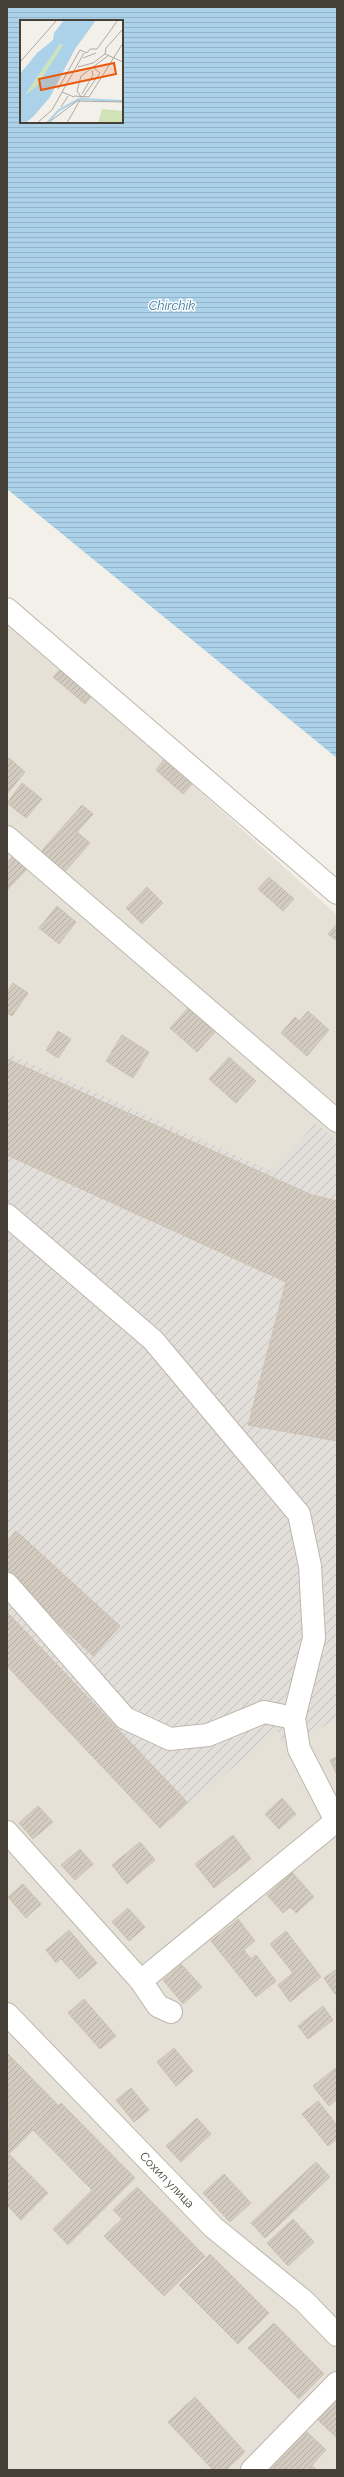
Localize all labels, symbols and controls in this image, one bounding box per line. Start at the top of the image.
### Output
inset map [20,20,123,123]
water label: Chirchik [149,298,195,313]
street label: Сохил улица [137,2149,197,2211]

